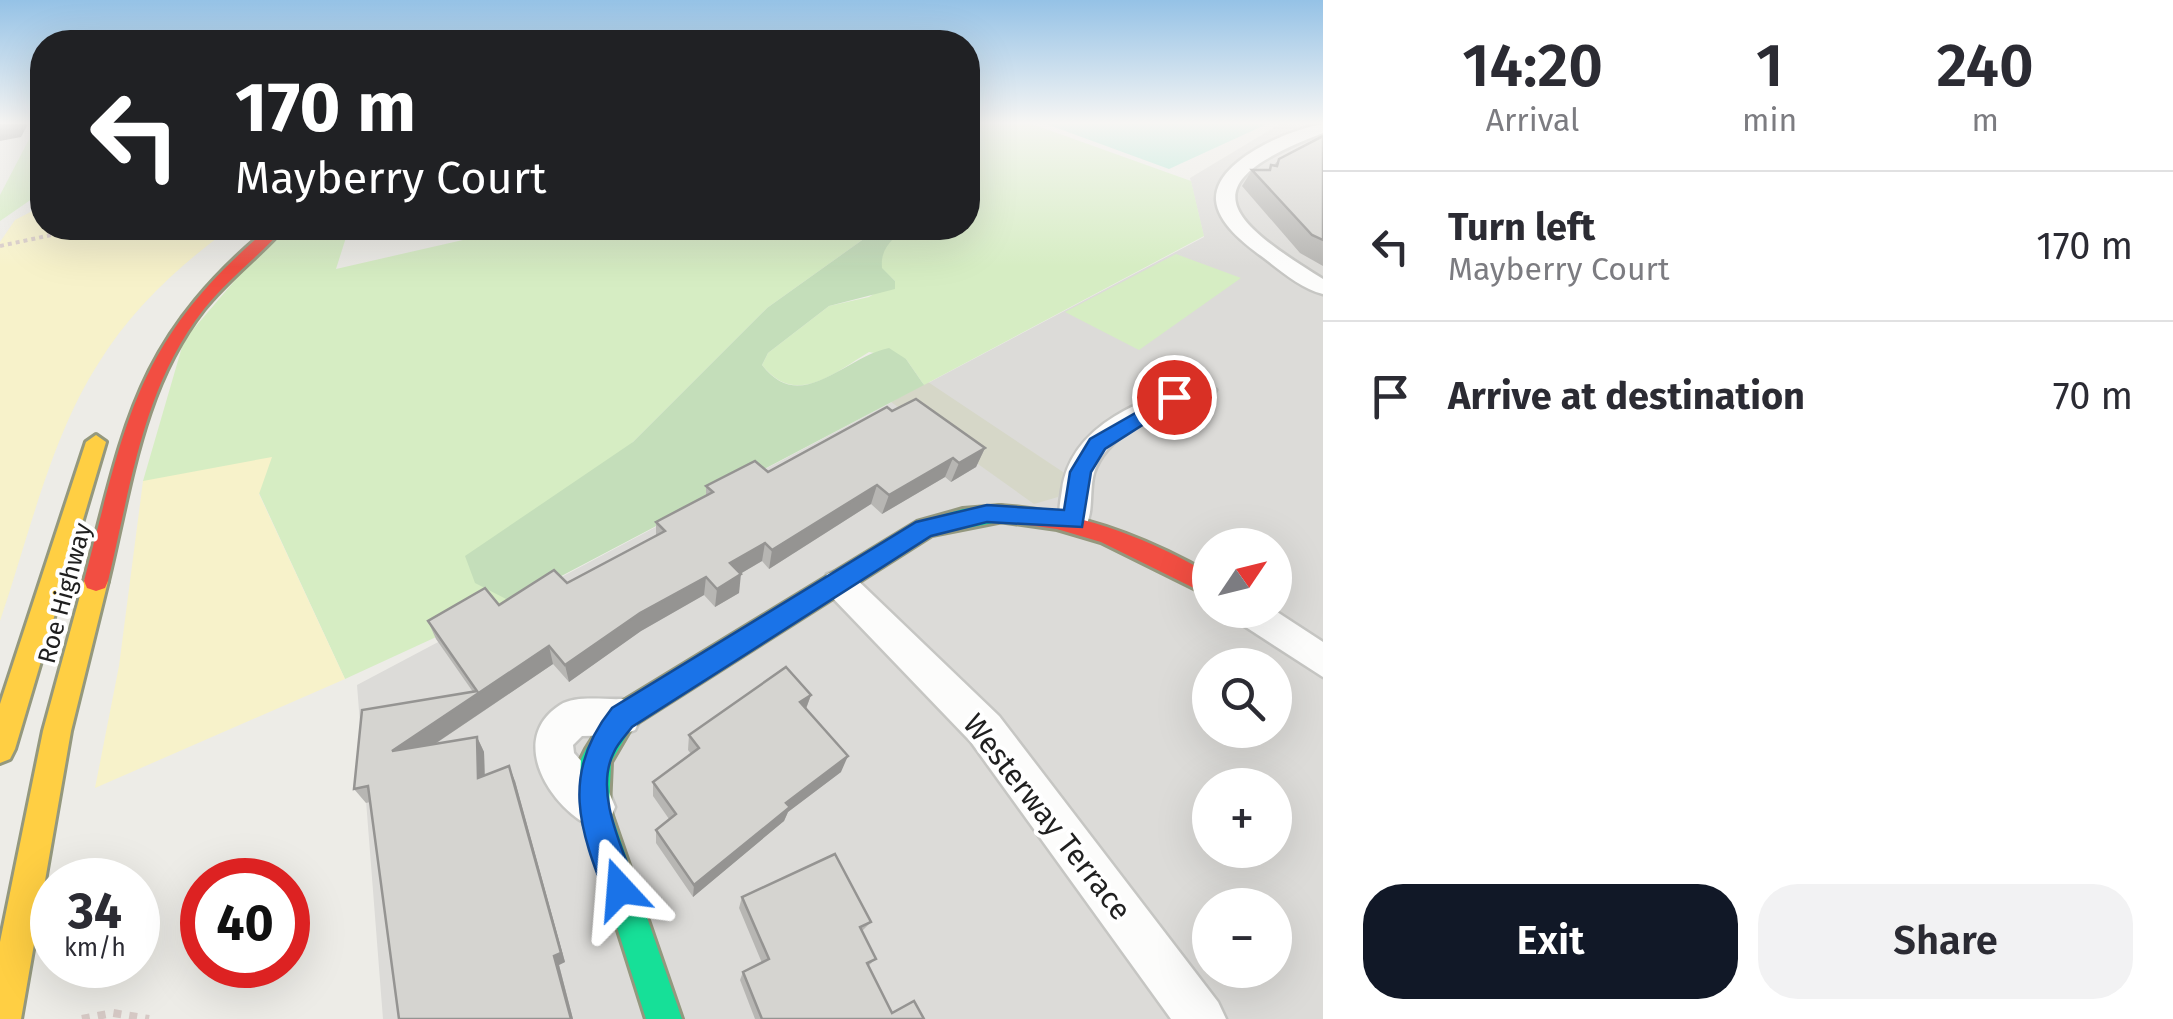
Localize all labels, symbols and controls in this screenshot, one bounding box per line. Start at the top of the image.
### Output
text: 14:20 [1462,30,1603,102]
text: 1 [1756,30,1783,102]
text: 240 [1937,30,2034,102]
text: 170 m [235,66,416,150]
icon: left [70,70,200,200]
text: Arrival [1486,101,1579,139]
text: min [1742,101,1797,139]
text: m [1971,101,1999,139]
text: Mayberry Court [235,151,546,205]
text: Turn left [1448,204,1595,250]
icon: left [1363,219,1418,274]
text: 170 m [2036,223,2133,269]
text: Mayberry Court [1448,250,1669,288]
pin [1132,355,1217,440]
icon: arrive [1363,369,1418,424]
icon: arrive [1147,370,1202,425]
text: Arrive at destination [1448,373,1805,419]
text: 70 m [2053,373,2133,419]
street label: Roe Highway [32,519,98,667]
north arrow [1192,528,1292,628]
map controls [1192,528,1292,988]
button: search [1192,648,1292,748]
street label: Westerway Terrace [955,707,1139,927]
button: + [1192,768,1292,868]
position arrow [568,837,672,941]
speed limit sign: 40 [180,858,310,988]
text: 34 [68,881,122,941]
button: Exit [1363,884,1738,999]
button: Share [1758,884,2133,999]
button: − [1192,888,1292,988]
text: km/h [64,933,126,963]

